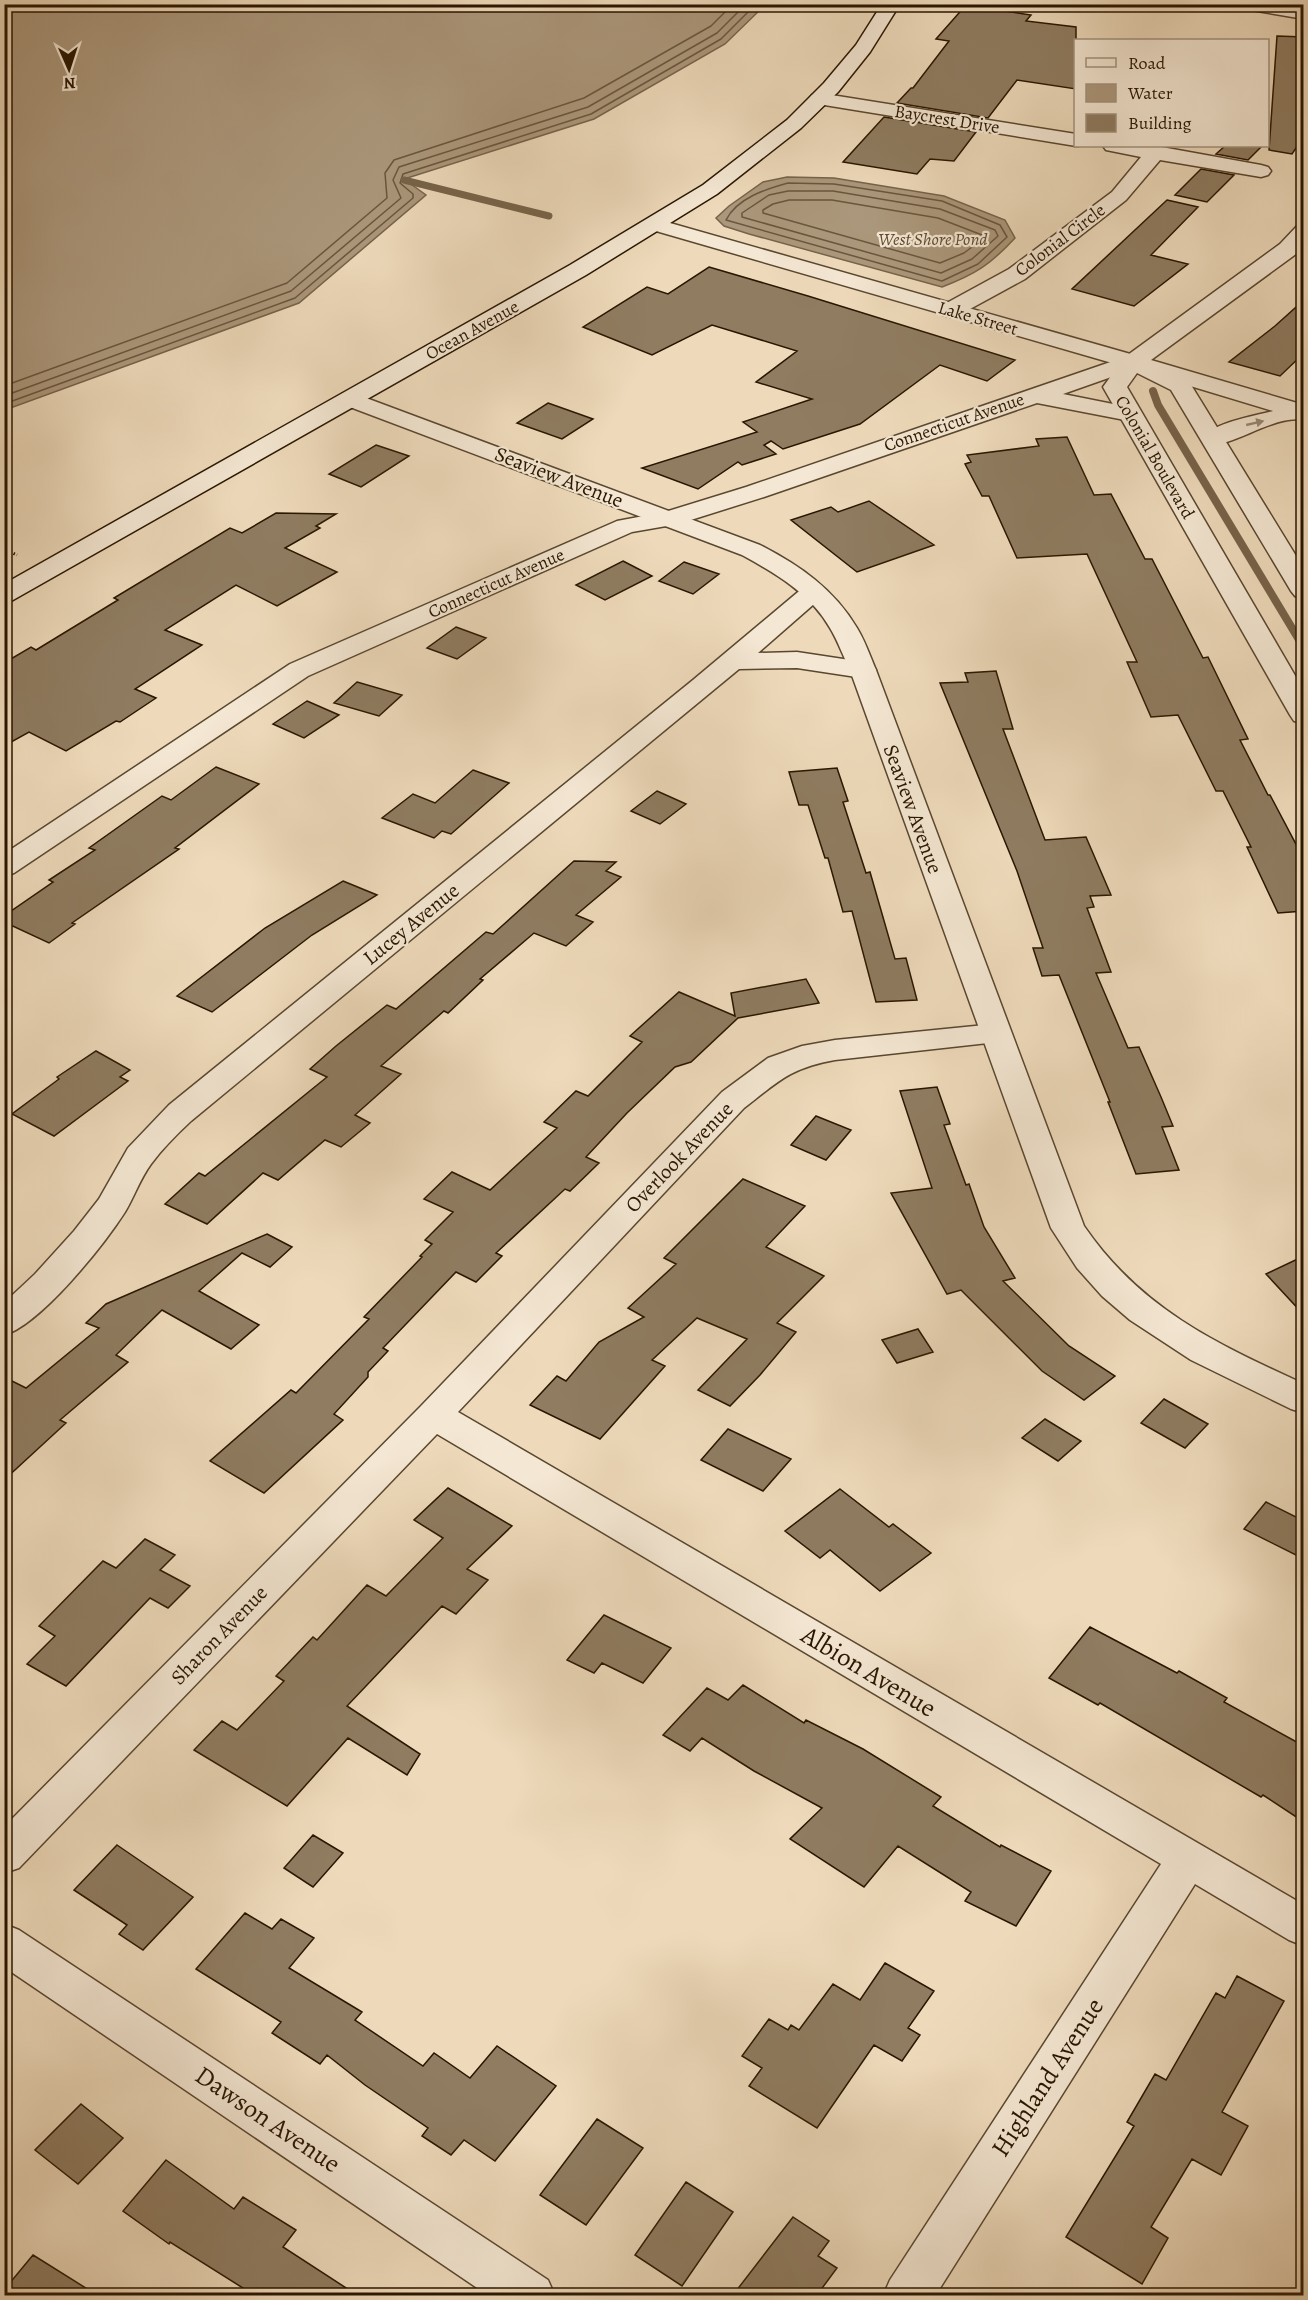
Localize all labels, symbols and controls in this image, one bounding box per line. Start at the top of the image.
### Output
north arrow [39,39,99,99]
legend [1074,39,1269,147]
text: Road [1128,51,1166,75]
text: N [63,72,76,94]
text: Water [1127,81,1173,105]
street label: Baycrest Drive [893,99,1001,139]
text: Building [1128,111,1192,135]
street label: Colonial Circle [1010,198,1110,282]
water label: West Shore Pond [878,227,988,251]
street label: Ocean Avenue [421,294,523,366]
street label: Lake Street [935,295,1021,341]
street label: Connecticut Avenue [881,387,1027,457]
street label: Colonial Boulevard [1110,391,1200,523]
one-way arrow [1246,418,1265,427]
street label: Seaview Avenue [491,440,627,514]
street label: Connecticut Avenue [424,542,568,624]
street label: Seaview Avenue [877,740,949,878]
street label: Lucey Avenue [357,877,465,971]
street label: Overlook Avenue [619,1095,739,1219]
street label: Sharon Avenue [164,1579,274,1691]
street label: Albion Avenue [794,1617,943,1725]
street label: Highland Avenue [983,1991,1112,2163]
street label: Dawson Avenue [188,2058,347,2181]

